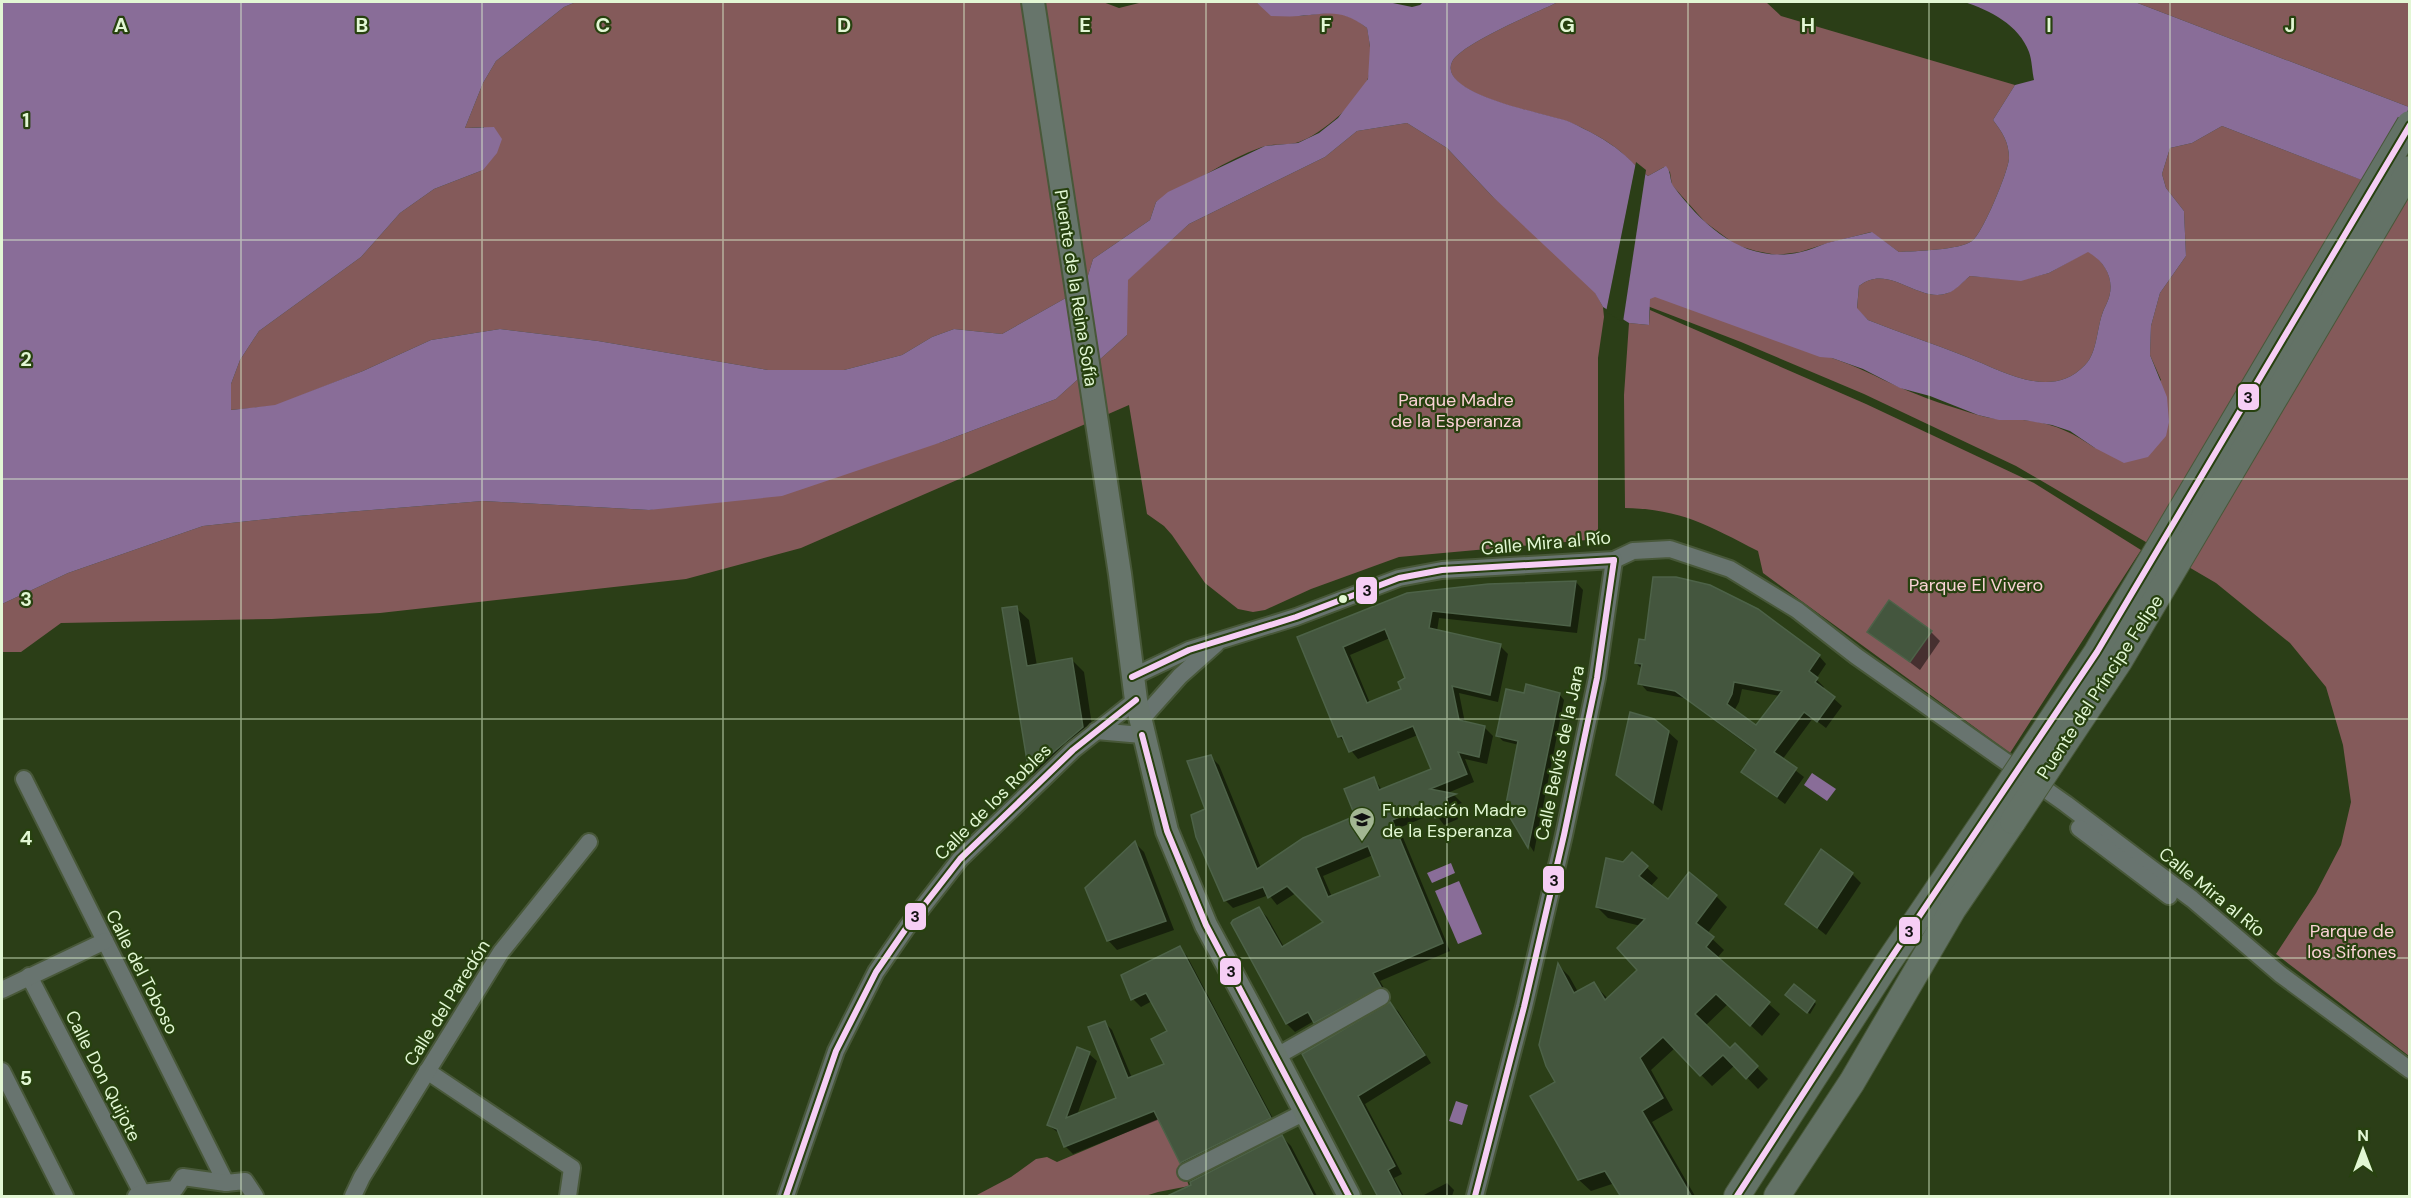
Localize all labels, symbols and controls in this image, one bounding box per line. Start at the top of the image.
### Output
text: A [114,12,128,38]
text: B [356,12,368,38]
text: C [596,12,610,38]
text: D [837,12,851,38]
text: E [1079,12,1091,38]
text: F [1320,12,1332,38]
text: G [1559,12,1575,38]
text: H [1801,12,1815,38]
text: I [2046,12,2052,38]
text: J [2285,12,2295,38]
text: 1 [22,107,30,133]
street label: Puente de la Reina Sofía [1049,188,1103,388]
text: 2 [20,346,32,372]
line badge: 3 [2237,383,2260,411]
text: 3 [2243,387,2253,408]
park label: Parque Madre de la Esperanza [1391,388,1521,433]
street label: Calle Mira al Río [1480,525,1612,561]
park label: Parque El Vivero [1909,573,2043,597]
line badge: 3 [1355,576,1378,605]
text: 3 [1362,580,1372,601]
text: 3 [20,586,32,612]
street label: Puente del Príncipe Felipe [2031,590,2169,784]
unlabelled marker [1337,593,1349,605]
street label: Calle Belvís de la Jara [1530,663,1590,843]
street label: Calle de los Robles [929,738,1057,866]
place label: Fundación Madre de la Esperanza [1382,798,1527,843]
school or university icon: Fundación Madre de la Esperanza [1347,805,1377,843]
text: 4 [20,825,33,851]
street label: Calle Mira al Río [2154,842,2270,942]
line badge: 3 [1542,865,1565,894]
text: 3 [1549,870,1559,891]
line badge: 3 [904,902,927,931]
street label: Calle del Toboso [100,906,184,1038]
text: 3 [910,906,920,927]
line badge: 3 [1898,916,1921,945]
park label: Parque de los Sifones [2307,919,2397,964]
text: 3 [1904,921,1914,942]
street label: Calle del Paredón [398,935,496,1071]
line badge: 3 [1219,957,1242,986]
text: 3 [1226,961,1236,982]
street label: Calle Don Quijote [60,1006,146,1146]
text: 5 [20,1065,32,1091]
north arrow [2333,1120,2393,1180]
text: N [2357,1125,2369,1146]

